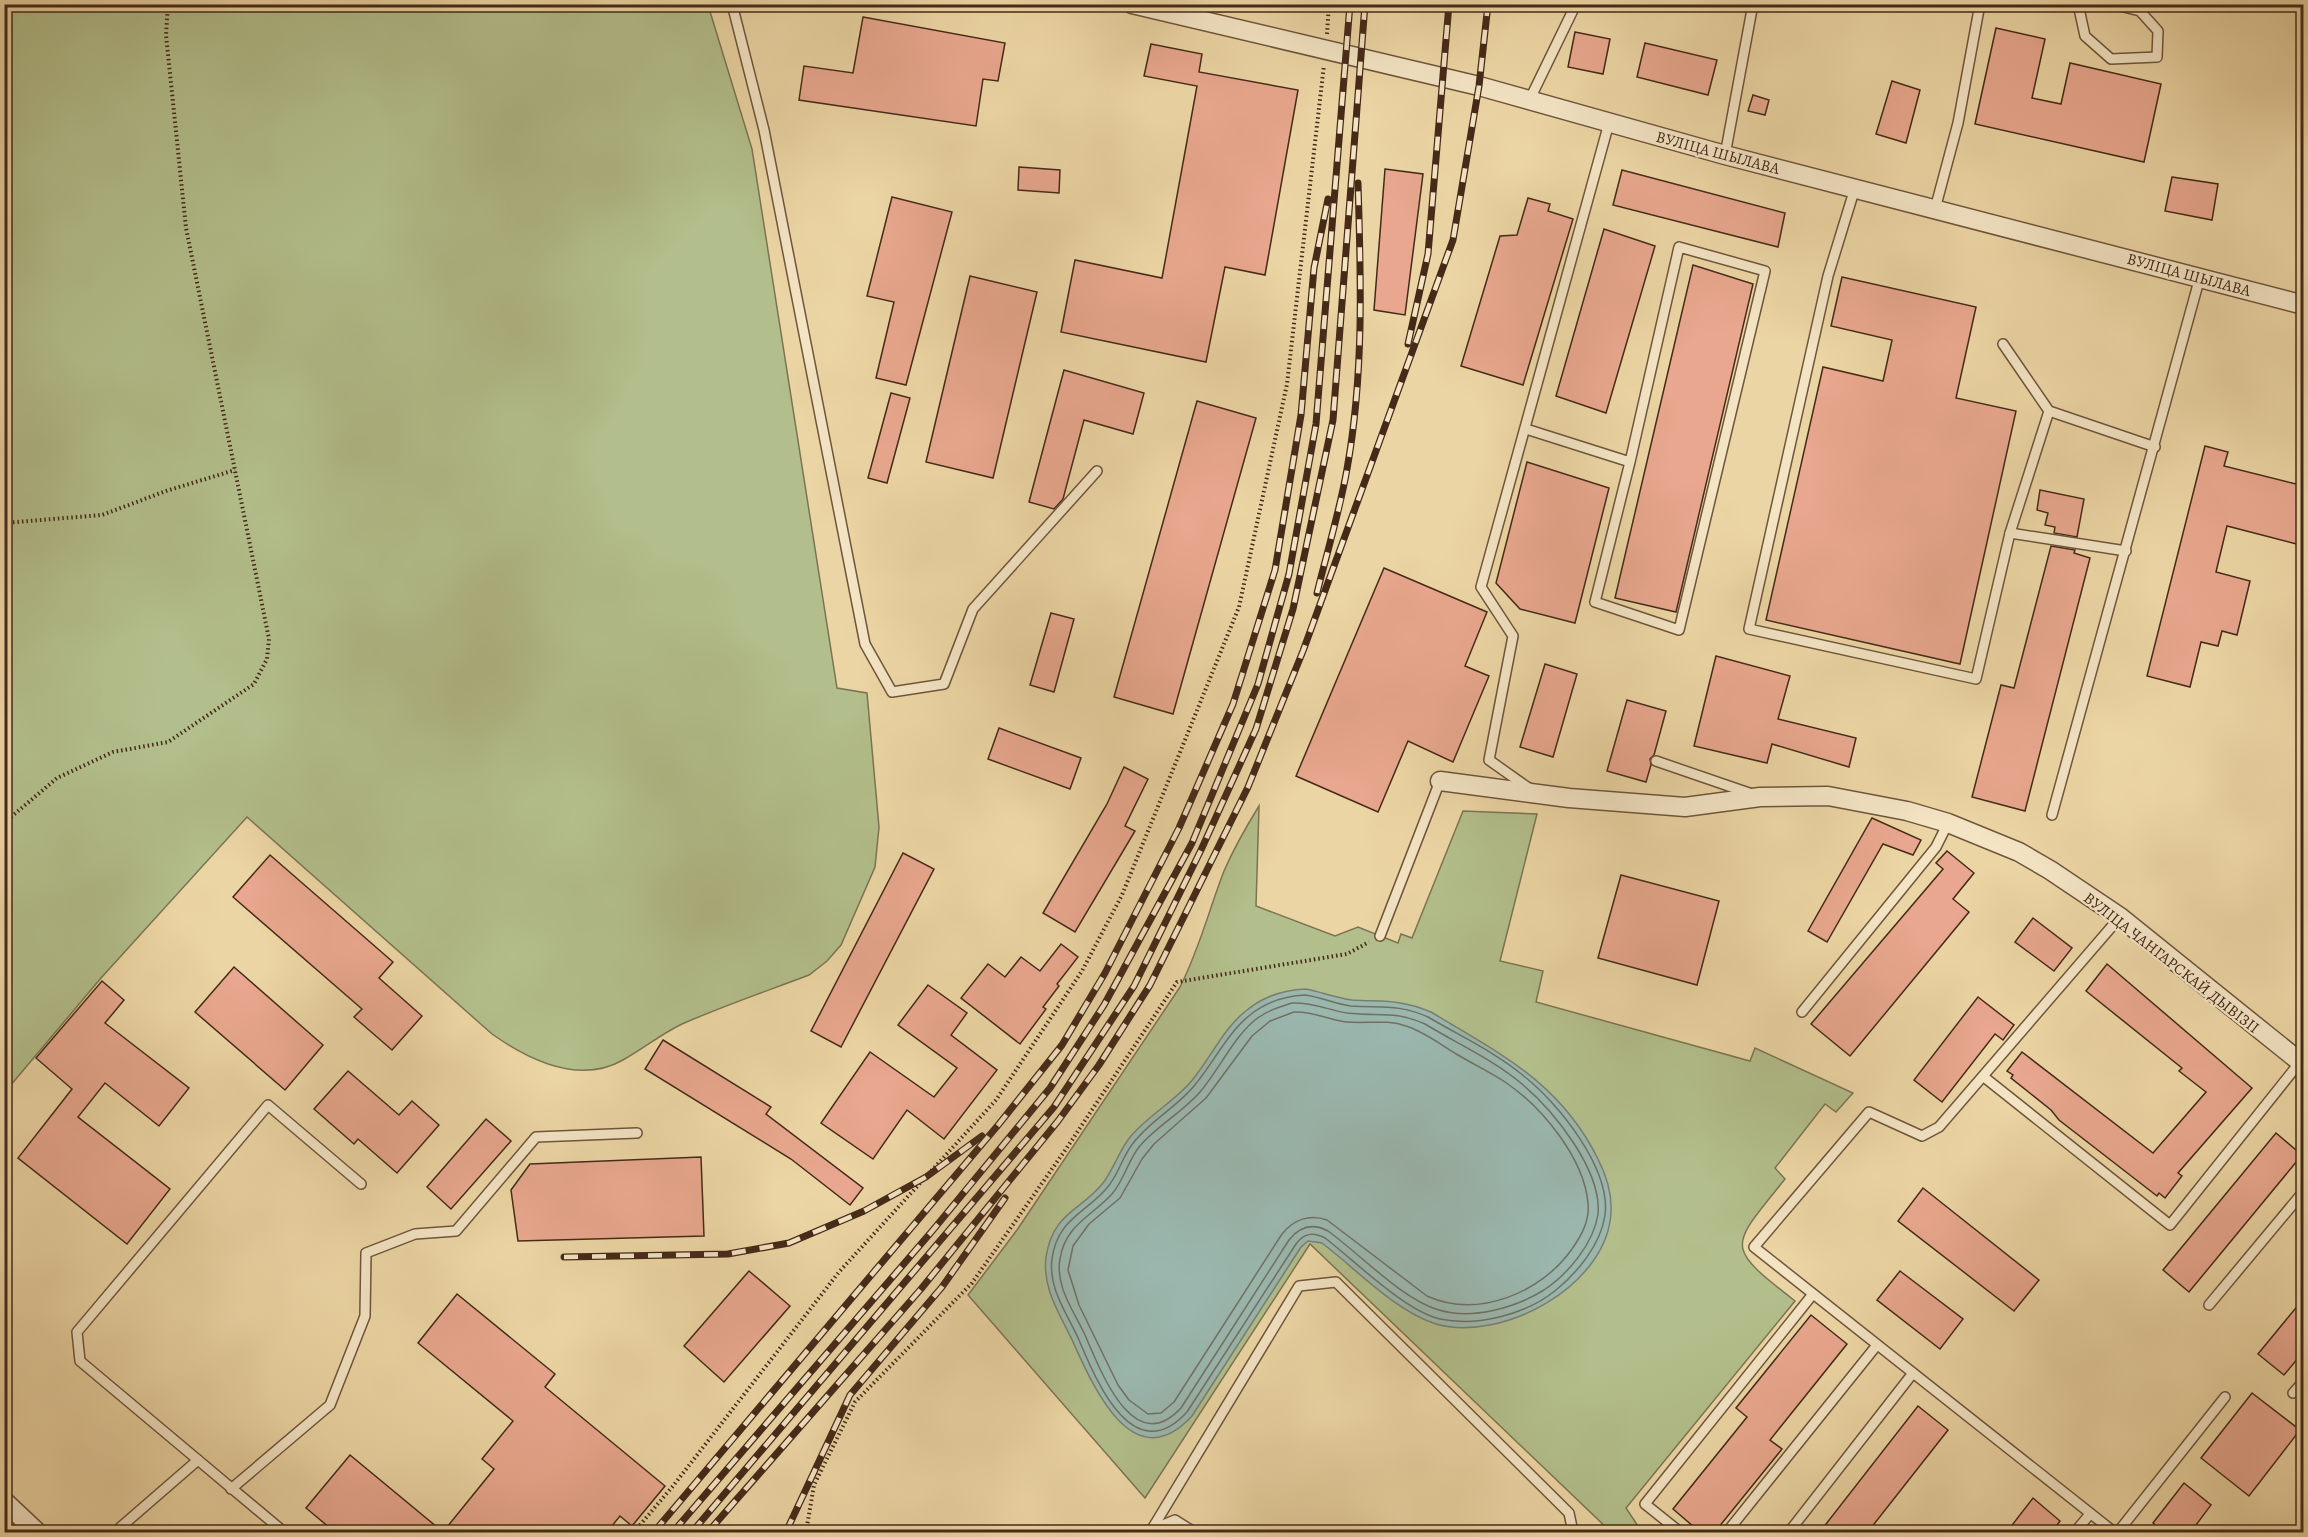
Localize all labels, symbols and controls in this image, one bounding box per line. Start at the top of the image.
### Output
street label: ВУЛІЦА ШЫЛАВА [1653,126,1783,180]
street label: ВУЛІЦА ШЫЛАВА [2124,248,2254,302]
street label: ВУЛІЦА ЧАНГАРСКАЙ ДЫВІЗІІ [2079,887,2264,1039]

